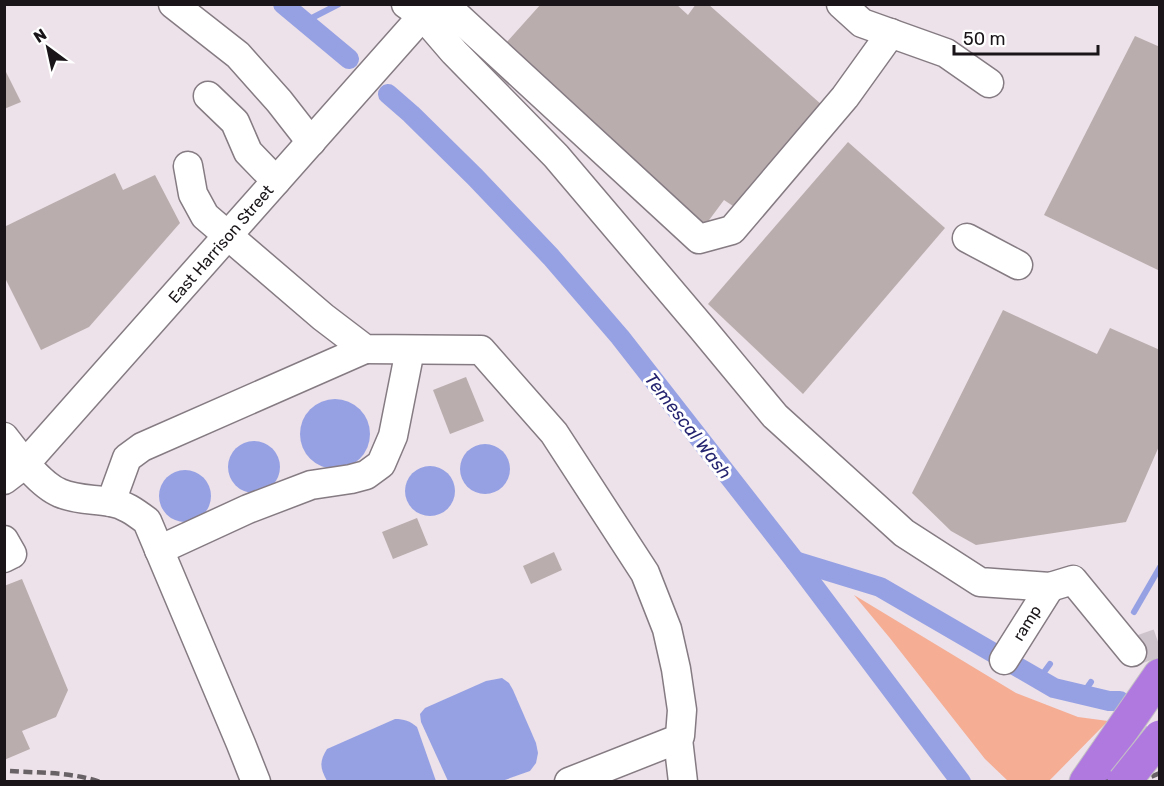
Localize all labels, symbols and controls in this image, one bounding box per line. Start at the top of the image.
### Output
north arrow [18,18,78,78]
scale bar [954,18,1098,56]
text: N [30,25,50,47]
text: 50 m [963,28,1006,50]
street label: East Harrison Street [165,181,277,307]
water label: Temescal Wash [640,369,736,483]
street label: ramp [1009,602,1045,644]

